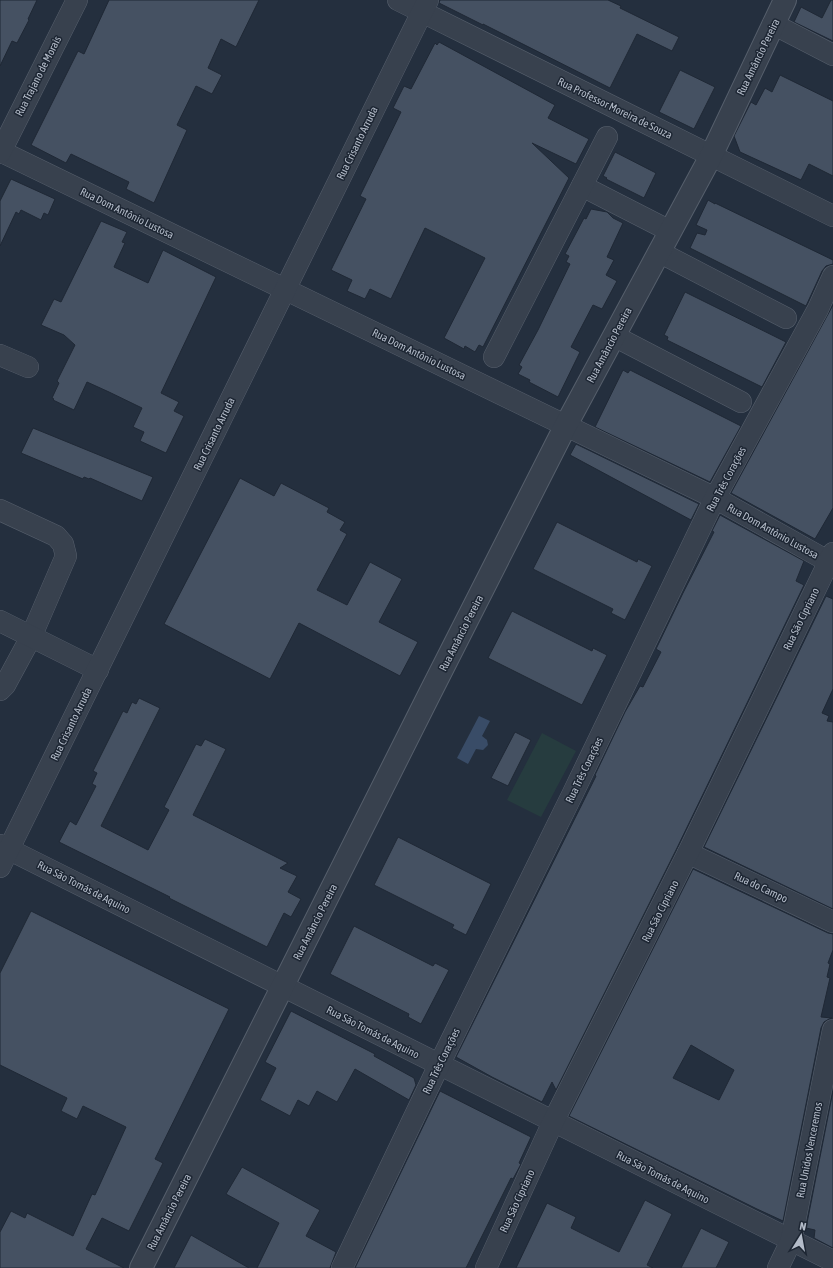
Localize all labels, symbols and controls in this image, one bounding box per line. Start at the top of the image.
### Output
street label: Rua Amâncio Pereira [734,17,782,97]
street label: Rua Trajano de Morais [13,34,63,118]
street label: Rua Professor Moreira de Souza [556,75,674,141]
street label: Rua Crisanto Arruda [334,105,380,181]
street label: Rua Dom Antônio Lustosa [78,185,176,241]
street label: Rua Amâncio Pereira [584,305,634,385]
street label: Rua Dom Antônio Lustosa [370,326,468,382]
street label: Rua Crisanto Arruda [191,396,237,472]
street label: Rua Três Corações [704,444,748,513]
street label: Rua Dom Antônio Lustosa [725,501,821,561]
street label: Rua São Cipriano [781,586,821,652]
street label: Rua Amâncio Pereira [437,593,485,673]
street label: Rua Crisanto Arruda [48,686,94,762]
street label: Rua Três Corações [563,735,605,805]
street label: Rua São Tomás de Aquino [36,858,132,916]
street label: Rua do Campo [732,869,790,905]
street label: Rua São Cipriano [639,878,681,944]
street label: Rua Amâncio Pereira [291,882,339,962]
street label: Rua São Tomás de Aquino [325,1003,421,1061]
street label: Rua Três Corações [420,1026,462,1096]
street label: Rua Unidos Venceremos [794,1101,824,1199]
street label: Rua São Tomás de Aquino [615,1148,711,1206]
street label: Rua São Cipriano [497,1168,537,1234]
street label: Rua Amâncio Pereira [145,1172,193,1252]
north arrow [781,1216,821,1256]
text: N [799,1220,807,1233]

